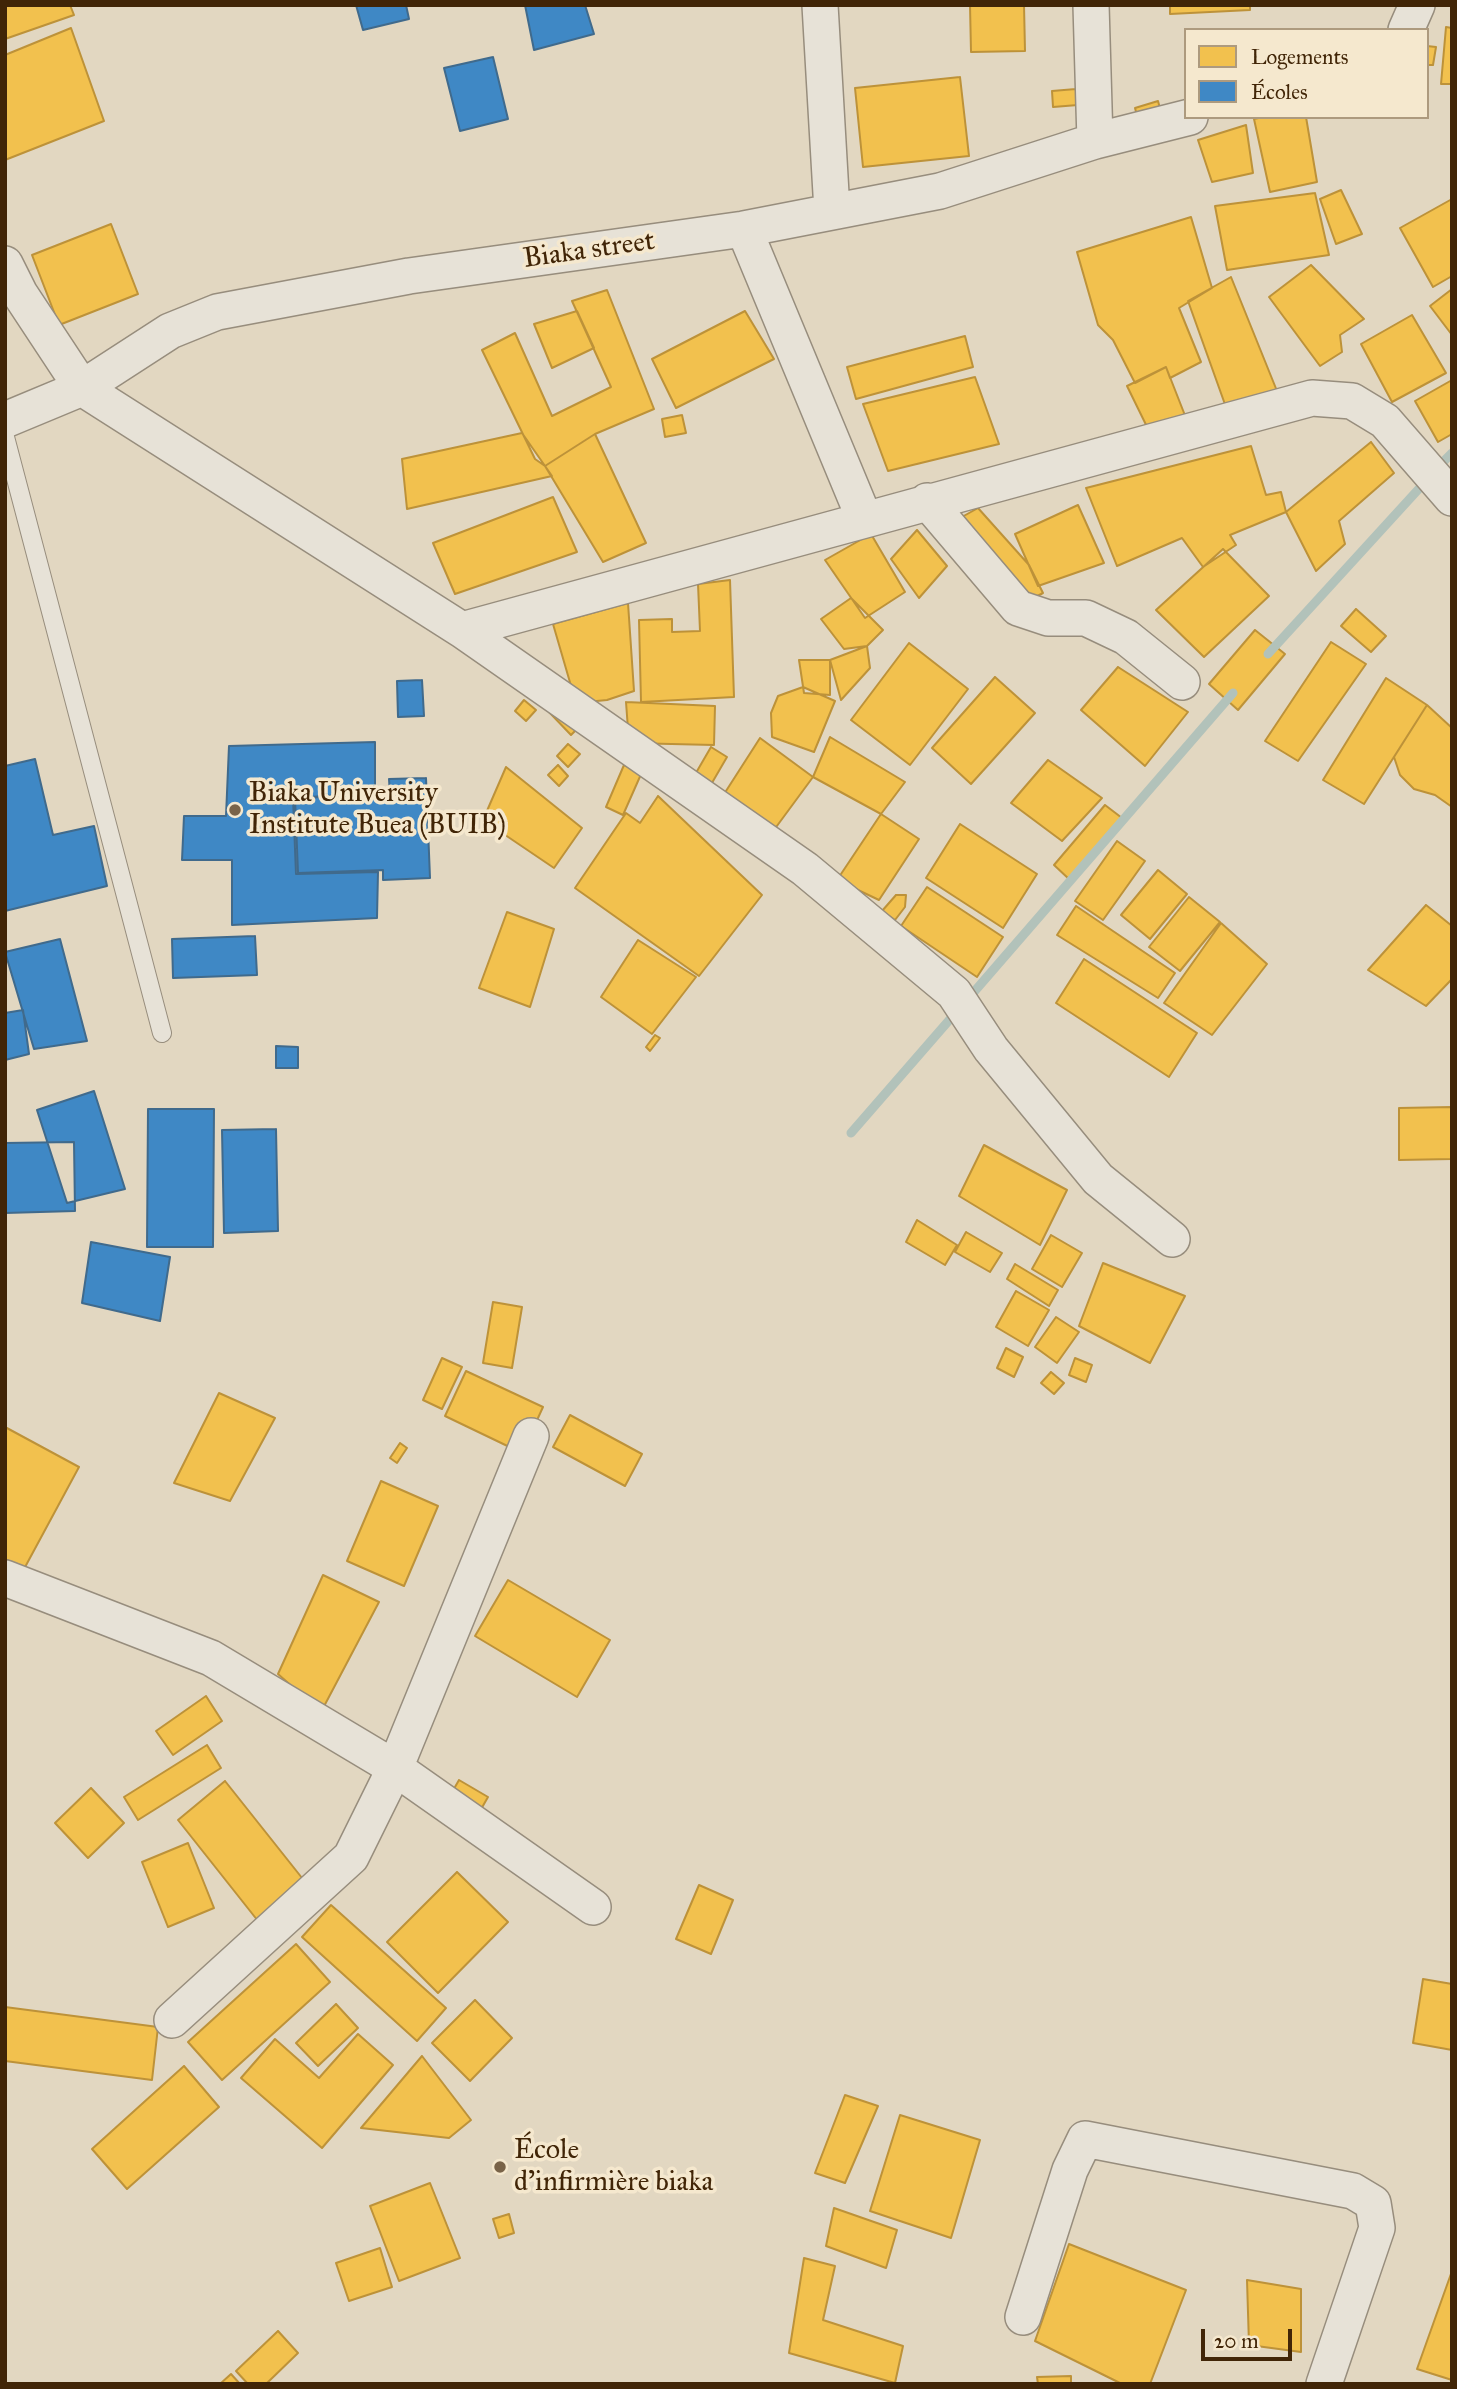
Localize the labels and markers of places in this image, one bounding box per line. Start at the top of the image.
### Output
place label: Biaka University Institute Buea (BUIB) [249,777,506,843]
marker: Biaka University Institute Buea (BUIB) [227,802,243,818]
place label: École d'infirmière biaka [514,2134,713,2200]
marker: École d'infirmière biaka [492,2159,508,2175]

